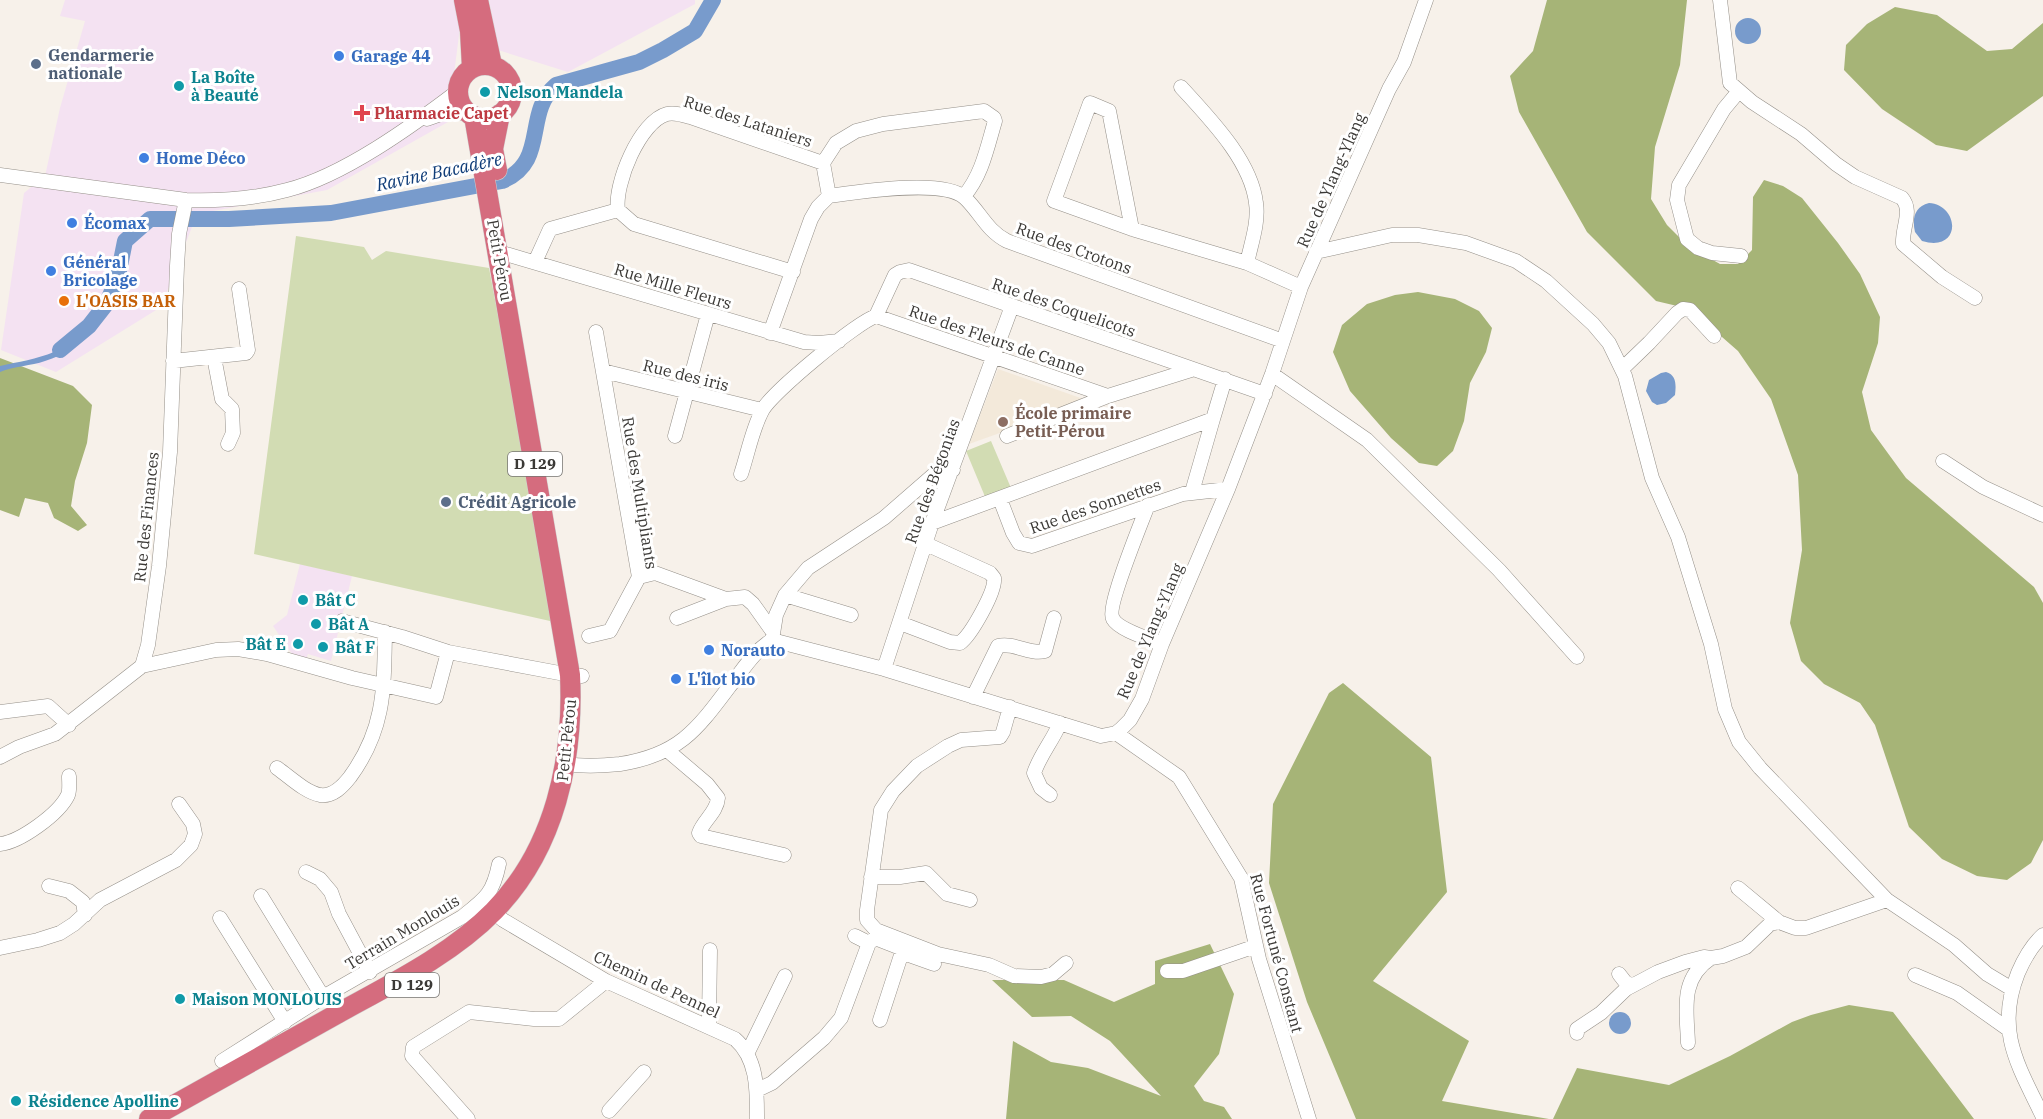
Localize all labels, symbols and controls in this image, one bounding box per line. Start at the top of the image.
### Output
place label: Gendarmerie nationale [48,45,154,83]
place label: Garage 44 [351,46,431,66]
marker: Garage 44 [332,49,346,63]
marker: Gendarmerie nationale [29,57,43,71]
place label: La Boîte à Beauté [191,67,259,105]
marker: La Boîte à Beauté [172,79,186,93]
place label: Nelson Mandela [497,82,623,102]
marker: Nelson Mandela [478,85,492,99]
street label: Rue des Lataniers [681,91,815,151]
place label: Pharmacie Capet [374,103,509,123]
marker: Pharmacie Capet [355,106,369,120]
street label: Rue de Ylang-Ylang [1292,109,1370,251]
water label: Ravine Bacadère [373,147,504,196]
place label: Home Déco [156,148,246,168]
marker: Home Déco [137,151,151,165]
place label: Écomax [84,212,147,233]
marker: Écomax [65,216,79,230]
street label: Petit Pérou [483,218,517,302]
street label: Rue des Crotons [1013,218,1135,278]
place label: Général Bricolage [63,252,138,290]
street label: Rue Mille Fleurs [612,259,734,313]
marker: Général Bricolage [44,264,58,278]
street label: Rue des Coquelicots [990,273,1138,341]
place label: L'OASIS BAR [76,291,176,311]
marker: L'OASIS BAR [57,294,71,308]
street label: Rue des Fleurs de Canne [906,300,1088,380]
street label: Rue des iris [641,355,731,395]
place label: École primaire Petit-Pérou [1015,402,1132,441]
street label: Rue des Multipliants [618,415,662,571]
marker: École primaire Petit-Pérou [996,415,1010,429]
street label: Rue des Bégonias [900,416,964,546]
street label: Rue des Finances [129,451,163,583]
road number: D 129 [508,452,562,476]
street label: Rue des Sonnettes [1027,474,1163,538]
place label: Crédit Agricole [458,492,576,512]
marker: Crédit Agricole [439,495,453,509]
street label: Rue de Ylang-Ylang [1112,560,1188,702]
place label: Bât C [315,590,356,610]
marker: Bât C [296,593,310,607]
place label: Bât A [328,614,369,634]
marker: Bât A [309,617,323,631]
place label: Bât E [245,634,286,654]
marker: Bât E [291,637,305,651]
place label: Bât F [335,637,375,657]
marker: Bât F [316,640,330,654]
place label: Norauto [721,640,785,660]
marker: Norauto [702,643,716,657]
place label: L'îlot bio [688,669,755,689]
marker: L'îlot bio [669,672,683,686]
street label: Petit Pérou [552,698,580,782]
street label: Rue Fortuné Constant [1246,871,1308,1035]
street label: Terrain Monlouis [341,890,463,974]
street label: Chemin de Pennel [591,946,724,1022]
road number: D 129 [385,973,439,997]
place label: Maison MONLOUIS [192,989,342,1009]
marker: Maison MONLOUIS [173,992,187,1006]
place label: Résidence Apolline [28,1091,179,1111]
marker: Résidence Apolline [9,1094,23,1108]

